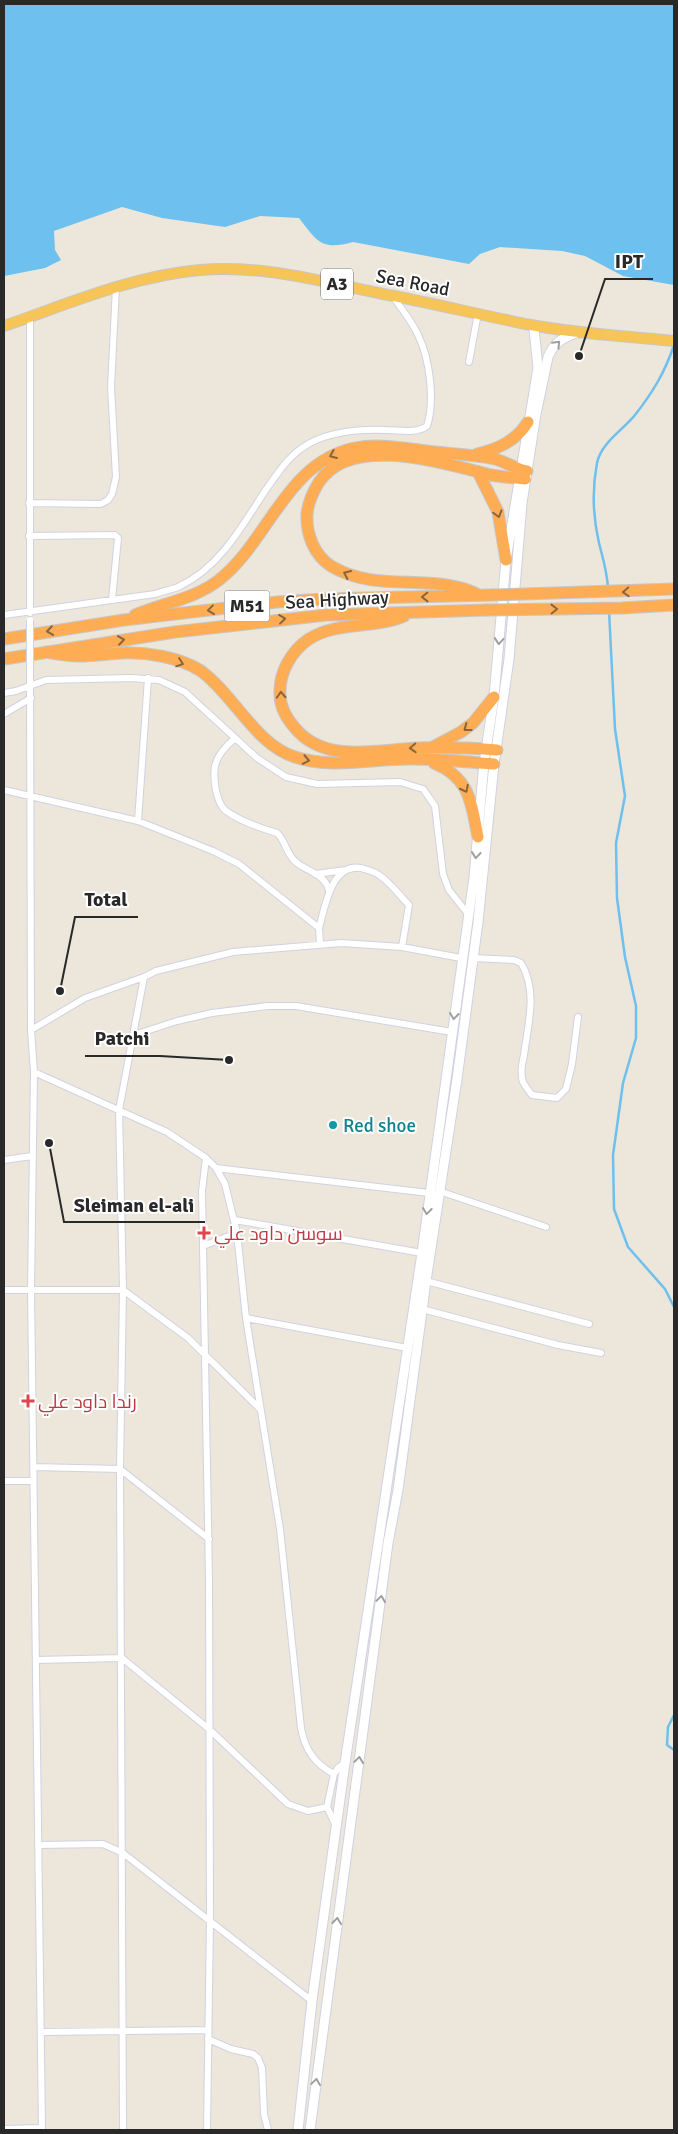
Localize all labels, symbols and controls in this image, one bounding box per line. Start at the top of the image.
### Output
callout: IPT [605,244,653,279]
text: IPT [615,249,644,274]
street label: Sea Road [374,264,452,302]
road number: A3 [321,268,353,300]
one-way arrow [551,341,560,350]
one-way arrow [329,449,338,460]
one-way arrow [492,509,502,517]
one-way arrow [343,570,352,580]
street label: Sea Highway [285,585,390,615]
one-way arrow [621,586,629,597]
road number: M51 [224,590,270,622]
one-way arrow [421,591,429,602]
one-way arrow [207,604,215,615]
one-way arrow [550,604,558,614]
one-way arrow [278,614,286,625]
one-way arrow [45,625,53,636]
one-way arrow [117,635,125,645]
one-way arrow [494,637,505,645]
one-way arrow [176,657,184,667]
one-way arrow [276,691,287,699]
one-way arrow [464,722,473,730]
one-way arrow [409,743,417,754]
one-way arrow [302,754,310,765]
one-way arrow [459,784,469,793]
one-way arrow [471,851,482,859]
callout: Total [75,882,138,917]
text: Total [85,887,127,912]
one-way arrow [449,1012,460,1020]
callout: Patchi [85,1021,160,1056]
text: Patchi [94,1026,150,1051]
place label: Red shoe [343,1114,416,1138]
marker: Red shoe [327,1119,339,1131]
callout: Sleiman el-ali [64,1187,205,1222]
text: Sleiman el-ali [74,1193,194,1218]
one-way arrow [422,1208,433,1216]
place label: سوسن داود علي [214,1222,343,1248]
marker: سوسن داود علي [198,1227,210,1239]
place label: رندا داود علي [38,1390,137,1416]
marker: رندا داود علي [22,1395,34,1407]
one-way arrow [375,1594,386,1602]
one-way arrow [354,1755,364,1764]
one-way arrow [331,1916,342,1924]
one-way arrow [310,2078,321,2086]

